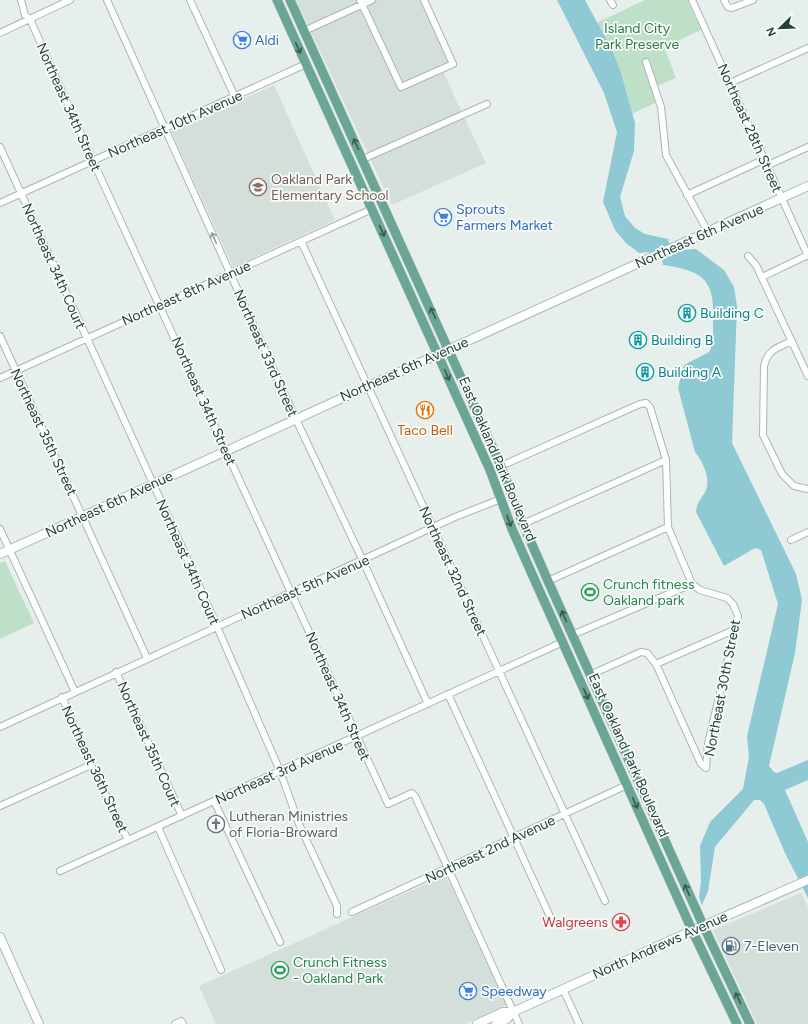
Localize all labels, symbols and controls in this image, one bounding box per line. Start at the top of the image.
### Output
north arrow [760,8,800,48]
park label: Island City Park Preserve [595,20,679,53]
text: N [764,25,779,38]
supermarket icon: Aldi [232,30,252,50]
place label: Aldi [255,32,279,49]
street label: Northeast 34th Street [33,40,105,174]
one-way arrow [295,42,303,54]
street label: Northeast 28th Street [714,61,786,195]
street label: Northeast 10th Avenue [105,87,245,162]
one-way arrow [352,138,359,150]
place label: Oakland Park Elementary School [271,171,389,204]
school or university icon: Oakland Park Elementary School [248,177,268,197]
street label: Northeast 6th Avenue [632,200,766,272]
street label: Northeast 34th Court [18,201,89,332]
place label: Sprouts Farmers Market [456,201,553,234]
supermarket icon: Sprouts Farmers Market [433,207,453,227]
one-way arrow [379,225,386,237]
one-way arrow [210,232,217,244]
street label: Northeast 8th Avenue [119,257,254,330]
street label: Northeast 33rd Street [230,287,301,420]
building icon: Building C [677,303,697,323]
place label: Building C [700,305,764,322]
one-way arrow [429,308,436,320]
building icon: Building B [628,330,648,350]
place label: Building B [651,332,713,349]
street label: Northeast 6th Avenue [337,333,471,405]
street label: Northeast 34th Street [168,334,240,468]
building icon: Building A [635,362,655,382]
place label: Building A [658,364,722,381]
street label: Northeast 35th Street [7,366,80,498]
one-way arrow [444,369,452,381]
street label: East Oakland Park Boulevard [455,374,540,544]
restaurant icon: Taco Bell [415,400,435,420]
place label: Taco Bell [397,422,453,439]
street label: Northeast 6th Avenue [43,467,176,541]
street label: Northeast 34th Court [152,497,223,628]
street label: Northeast 32nd Street [415,504,490,639]
one-way arrow [505,514,513,526]
street label: Northeast 5th Avenue [238,551,372,623]
place label: Crunch fitness Oakland park [603,576,695,609]
sports icon: Crunch fitness Oakland park [580,582,600,602]
one-way arrow [560,611,567,623]
street label: Northeast 30th Street [701,618,744,758]
street label: Northeast 34th Street [302,629,374,763]
street label: East Oakland Park Boulevard [585,671,672,840]
street label: Northeast 35th Court [113,679,184,809]
one-way arrow [583,687,590,699]
street label: Northeast 36th Street [58,703,131,835]
street label: Northeast 3rd Avenue [213,736,346,808]
one-way arrow [632,797,640,809]
place label: Lutheran Ministries of Floria-Broward [229,808,348,841]
street label: Northeast 2nd Avenue [422,812,558,887]
church icon: Lutheran Ministries of Floria-Broward [206,814,226,834]
one-way arrow [683,884,690,896]
street label: North Andrews Avenue [590,908,731,983]
pharmacy icon: Walgreens [611,912,631,932]
place label: Walgreens [542,914,608,931]
fuel station icon: 7-Eleven [721,936,741,956]
place label: 7-Eleven [744,938,799,955]
place label: Crunch Fitness - Oakland Park [293,954,387,987]
sports icon: Crunch Fitness - Oakland Park [270,960,290,980]
supermarket icon: Speedway [458,981,478,1001]
place label: Speedway [481,983,547,1000]
one-way arrow [734,993,741,1005]

